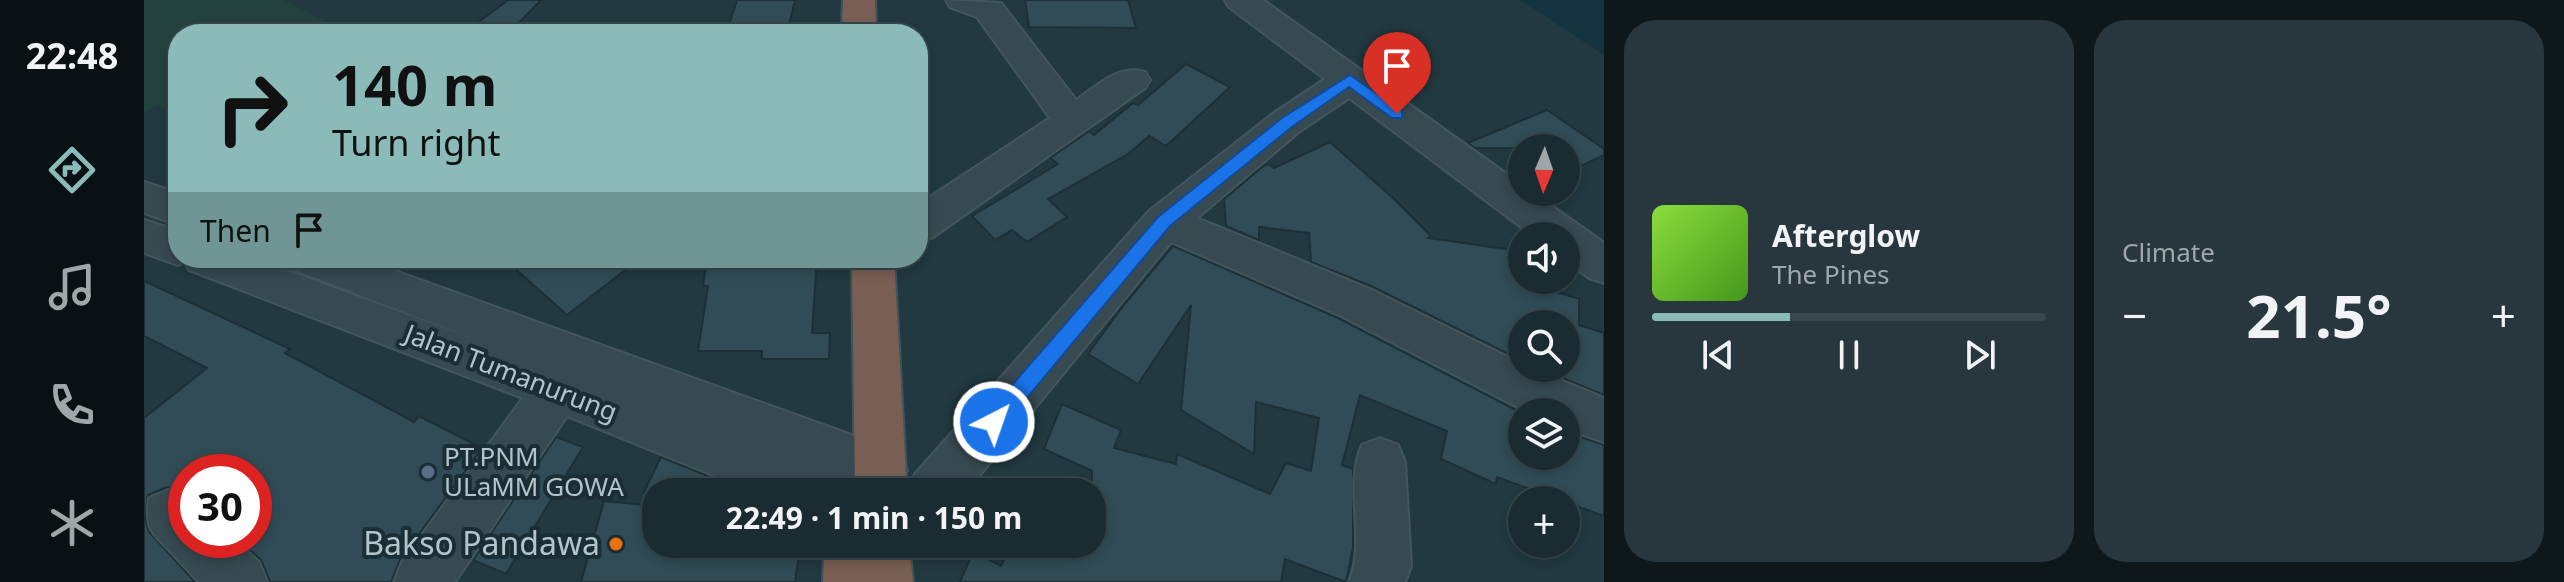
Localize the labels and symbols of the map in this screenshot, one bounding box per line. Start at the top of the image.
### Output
pin [1363,32,1431,114]
north arrow [1508,134,1580,206]
street label: Jalan Tumanurung [397,314,623,429]
position arrow [952,380,1036,464]
place label: PT.PNM ULaMM GOWA [444,438,624,504]
speed limit sign: 30 [168,454,272,558]
marker: PT.PNM ULaMM GOWA [419,463,437,481]
place label: Bakso Pandawa [363,521,600,564]
marker: Bakso Pandawa [607,535,625,553]

